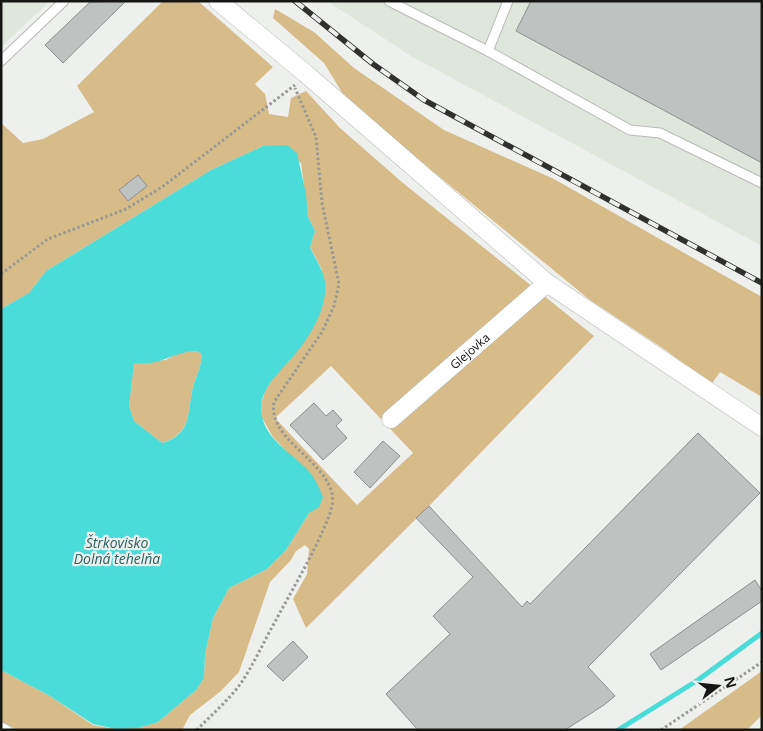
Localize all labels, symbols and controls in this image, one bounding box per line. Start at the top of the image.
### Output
street label: Glejovka [446,329,493,373]
water label: Štrkovisko Dolná tehelňa [74,533,160,568]
north arrow [693,661,743,711]
text: N [720,674,742,690]

